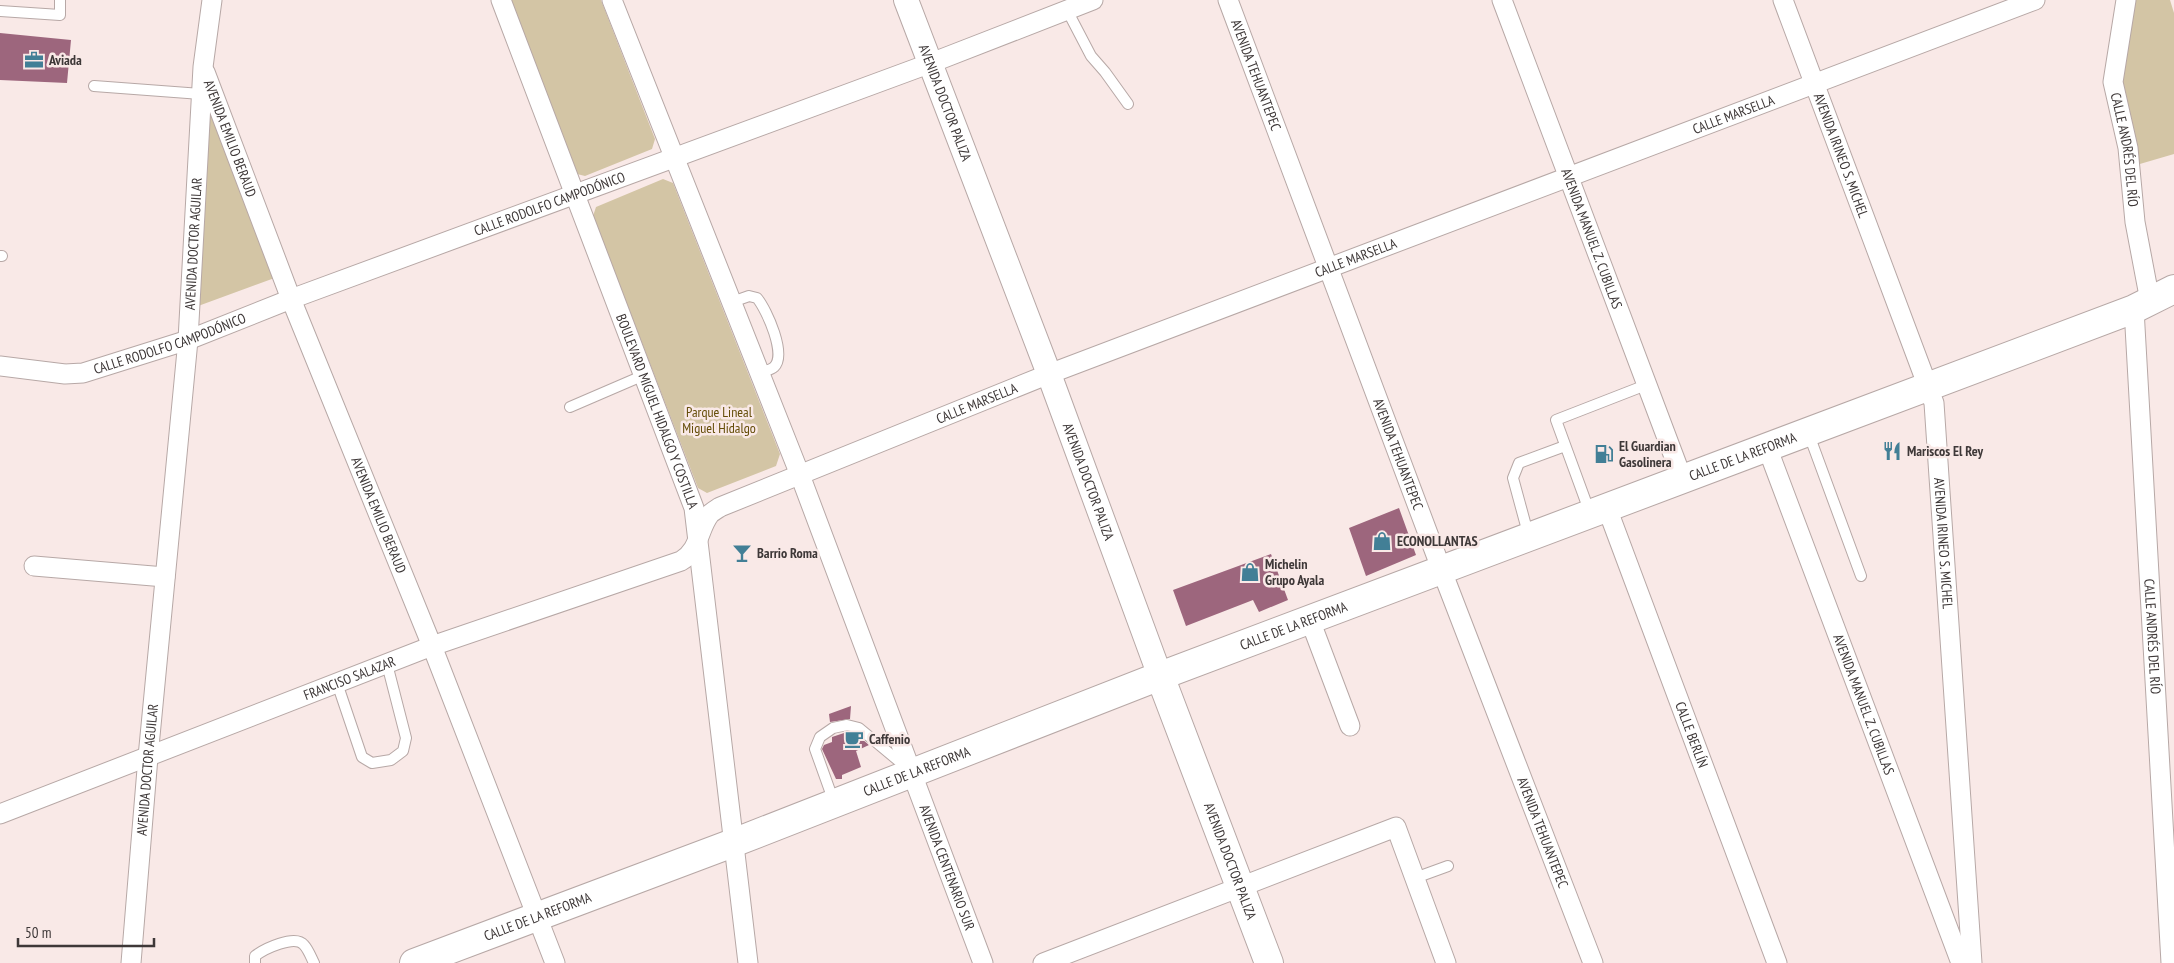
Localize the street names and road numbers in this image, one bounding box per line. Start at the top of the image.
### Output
street label: AVENIDA TEHUANTEPEC [1227,17,1285,134]
street label: AVENIDA DOCTOR PALIZA [915,42,976,164]
street label: AVENIDA EMILIO BERAUD [200,77,261,199]
street label: CALLE MARSELLA [1690,91,1777,138]
street label: AVENIDA IRINEO S. MICHEL [1810,91,1873,220]
street label: CALLE ANDRÉS DEL RÍO [2107,91,2143,208]
street label: AVENIDA MANUEL Z. CUBILLAS [1557,166,1626,311]
street label: CALLE RODOLFO CAMPODÓNICO [471,167,628,240]
street label: AVENIDA DOCTOR AGUILAR [181,177,206,310]
street label: CALLE MARSELLA [1312,234,1399,281]
street label: CALLE RODOLFO CAMPODÓNICO [91,309,249,378]
street label: BOULEVARD MIGUEL HIDALGO Y COSTILLA [612,311,703,512]
street label: CALLE MARSELLA [934,379,1020,428]
street label: AVENIDA TEHUANTEPEC [1369,396,1427,513]
street label: AVENIDA DOCTOR PALIZA [1059,420,1118,543]
street label: CALLE DE LA REFORMA [1687,428,1799,485]
street label: AVENIDA EMILIO BERAUD [347,454,410,576]
street label: AVENIDA IRINEO S. MICHEL [1930,477,1957,610]
street label: CALLE ANDRÉS DEL RÍO [2140,578,2165,695]
street label: CALLE DE LA REFORMA [1237,597,1350,654]
street label: AVENIDA MANUEL Z. CUBILLAS [1829,632,1898,777]
street label: FRANCISO SALAZAR [301,652,398,704]
street label: CALLE BERLÍN [1671,699,1712,770]
street label: AVENIDA DOCTOR AGUILAR [133,703,162,836]
street label: CALLE DE LA REFORMA [861,742,973,800]
street label: AVENIDA TEHUANTEPEC [1513,774,1572,891]
street label: AVENIDA DOCTOR PALIZA [1200,800,1261,922]
street label: AVENIDA CENTENARIO SUR [915,802,979,933]
street label: CALLE DE LA REFORMA [481,888,594,945]

